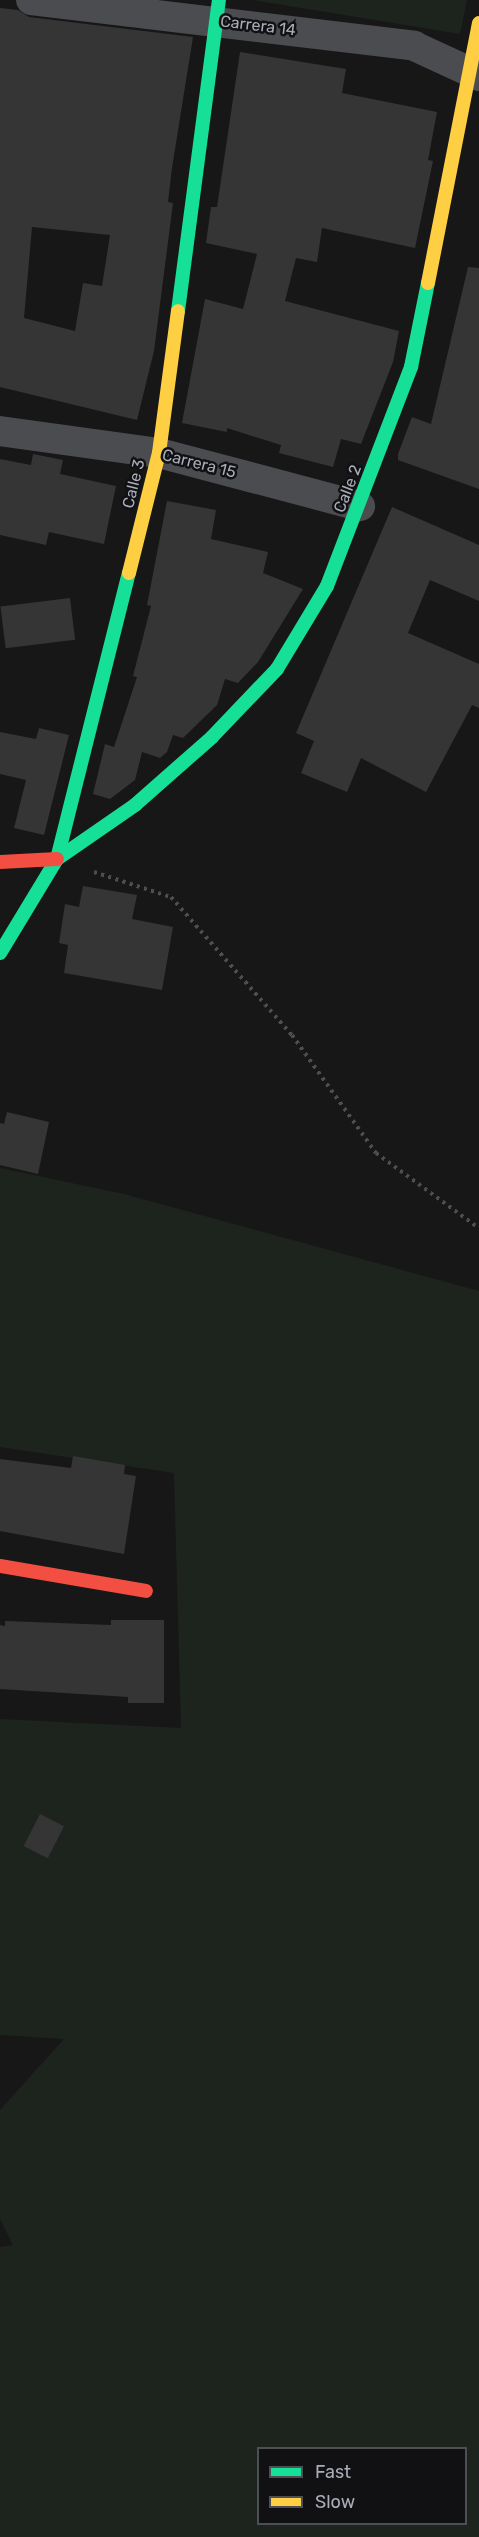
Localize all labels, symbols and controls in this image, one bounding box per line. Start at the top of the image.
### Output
street label: Carrera 14 [219,12,297,40]
street label: Carrera 15 [160,446,238,482]
street label: Calle 3 [119,458,149,510]
street label: Calle 2 [330,462,366,516]
legend [257,2447,467,2525]
text: Fast [315,2461,351,2483]
text: Slow [315,2491,355,2513]

